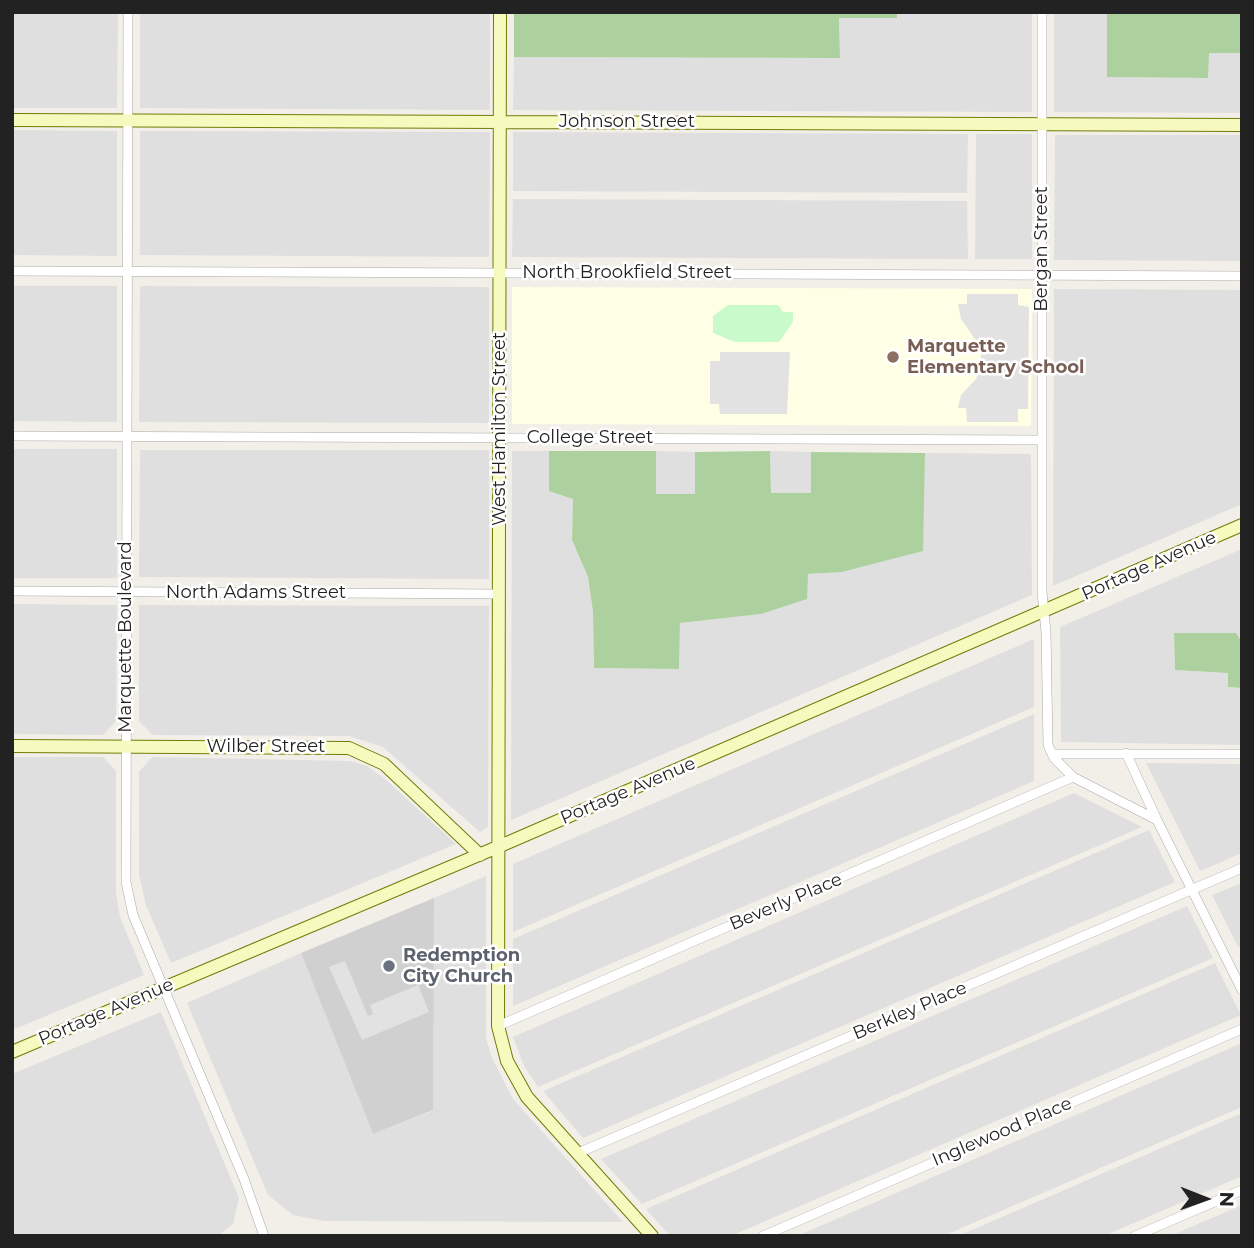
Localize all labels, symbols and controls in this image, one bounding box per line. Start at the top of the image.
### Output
street label: Johnson Street [559,111,695,133]
street label: Bergan Street [1031,186,1053,312]
street label: North Brookfield Street [522,262,732,284]
street label: West Hamilton Street [489,332,511,526]
place label: Marquette Elementary School [907,336,1084,378]
marker: Marquette Elementary School [885,349,901,365]
street label: College Street [527,427,653,449]
street label: Portage Avenue [1078,527,1220,605]
street label: Marquette Boulevard [115,541,137,733]
street label: North Adams Street [166,582,346,604]
street label: Wilber Street [207,736,325,758]
street label: Portage Avenue [557,753,699,829]
street label: Beverly Place [726,869,846,935]
place label: Redemption City Church [403,945,520,988]
marker: Redemption City Church [381,958,397,974]
street label: Portage Avenue [35,974,177,1050]
street label: Berkley Place [850,977,970,1045]
street label: Inglewood Place [929,1093,1075,1171]
north arrow [1170,1164,1240,1234]
text: N [1215,1191,1238,1207]

